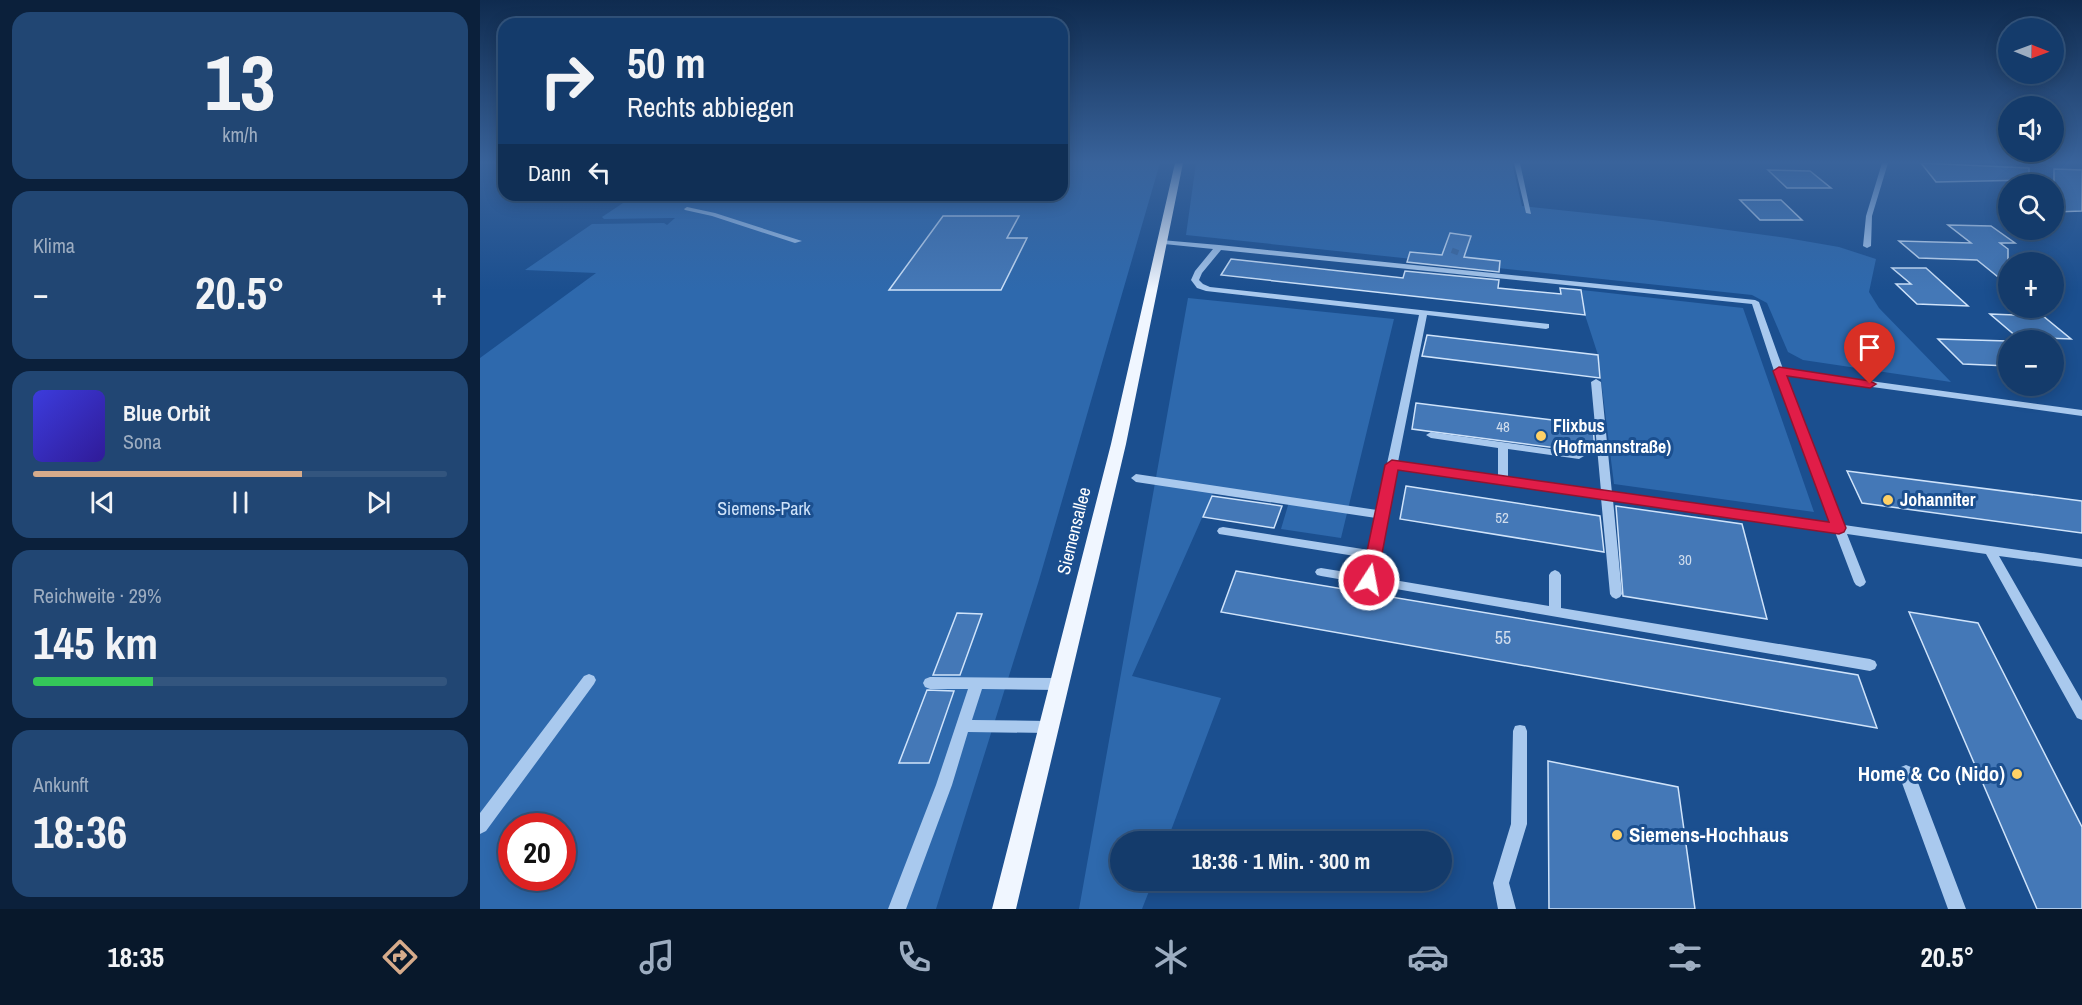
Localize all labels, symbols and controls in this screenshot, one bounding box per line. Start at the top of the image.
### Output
north arrow [1998,18,2064,84]
map controls [1998,18,2064,396]
text: 13 [204,29,276,134]
text: 50 m [627,35,706,91]
icon: right [528,42,606,120]
text: Rechts abbiegen [627,89,794,125]
button: sound [1998,96,2064,162]
text: km/h [222,121,258,148]
icon: left [583,156,616,189]
text: Dann [528,158,571,188]
button: search [1998,174,2064,240]
text: Klima [33,232,75,259]
button: + [1998,252,2064,318]
text: 20.5° [195,262,285,323]
text: − [33,271,49,315]
text: + [431,271,447,315]
pin [1844,322,1895,384]
button: − [1998,330,2064,396]
icon: arrive [1853,331,1886,364]
text: Blue Orbit [123,398,210,428]
place label: Flixbus (Hofmannstraße) [1553,413,1671,459]
house number: 48 [1496,416,1510,437]
text: Sona [123,428,161,455]
marker: Flixbus (Hofmannstraße) [1534,429,1548,443]
street label: Siemensallee [1051,484,1096,577]
icon: previous [86,486,119,519]
icon: pause [224,486,257,519]
icon: next [362,486,395,519]
place label: Johanniter [1900,487,1976,512]
marker: Johanniter [1881,493,1895,507]
park label: Siemens-Park [717,496,811,521]
house number: 52 [1495,507,1509,528]
position arrow [1337,548,1401,612]
house number: 30 [1678,549,1692,570]
text: Reichweite · 29% [33,582,162,609]
text: 145 km [33,612,158,673]
house number: 55 [1495,625,1511,650]
place label: Home & Co (Nido) [1858,759,2005,788]
marker: Home & Co (Nido) [2010,767,2024,781]
text: Ankunft [33,771,89,798]
text: 18:36 [33,801,127,862]
speed limit sign: 20 [498,813,576,891]
place label: Siemens-Hochhaus [1629,820,1789,849]
marker: Siemens-Hochhaus [1610,828,1624,842]
text: 18:36 · 1 Min. · 300 m [1192,846,1370,876]
icon: directions [379,936,421,978]
icon: music [636,936,678,978]
icon: phone [893,936,935,978]
icon: climate [1150,936,1192,978]
icon: car [1407,936,1449,978]
icon: filters [1664,936,1706,978]
text: 18:35 [107,939,164,975]
text: 20.5° [1921,939,1974,975]

